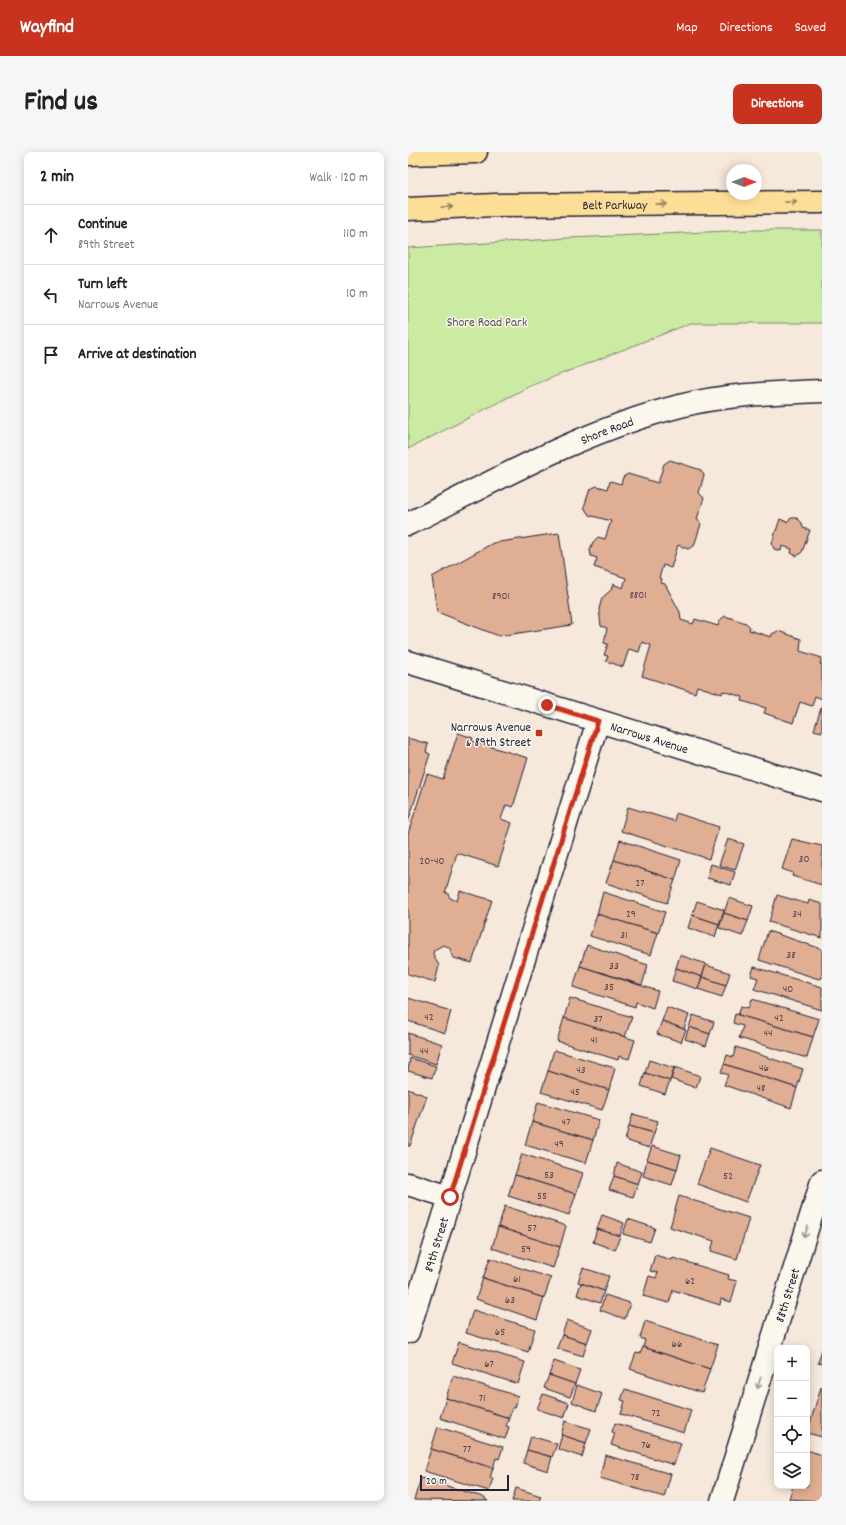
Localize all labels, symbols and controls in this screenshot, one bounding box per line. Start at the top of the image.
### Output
text: Wayfind [20,15,74,42]
text: Map [676,18,698,38]
text: Directions [720,18,773,38]
text: Saved [795,18,826,38]
text: Find us [24,84,98,124]
button: Directions [733,84,822,124]
north arrow [726,164,762,200]
text: 2 min [40,166,74,190]
text: Walk · 120 m [310,169,368,188]
street label: Belt Parkway [582,197,648,216]
one-way arrow [784,198,797,206]
one-way arrow [654,200,667,208]
one-way arrow [440,204,453,211]
text: Continue [78,214,127,236]
icon: ahead [40,224,62,246]
text: 110 m [343,225,368,244]
text: 89th Street [78,236,135,255]
text: Turn left [78,274,127,296]
icon: left [40,284,62,306]
text: 10 m [346,285,368,304]
text: Narrows Avenue [78,296,158,315]
park label: Shore Road Park [447,314,527,333]
icon: arrive [40,344,62,366]
text: Arrive at destination [78,344,196,366]
street label: Shore Road [578,413,637,451]
house number: 8801 [629,588,647,604]
house number: 8901 [492,589,510,605]
route end [538,696,556,714]
street label: Narrows Avenue [608,718,690,760]
place label: Narrows Avenue & 89th Street [451,719,531,753]
marker: Narrows Avenue & 89th Street [534,728,544,738]
house number: 30 [799,852,809,868]
house number: 20-40 [419,854,445,870]
house number: 27 [635,876,645,892]
house number: 29 [626,907,636,923]
house number: 34 [792,907,802,923]
house number: 31 [620,928,628,944]
house number: 38 [786,948,796,964]
house number: 33 [609,959,619,975]
house number: 35 [604,980,614,996]
house number: 40 [783,982,793,998]
house number: 42 [424,1010,434,1026]
house number: 42 [774,1011,784,1027]
house number: 37 [593,1012,603,1028]
house number: 44 [763,1026,773,1042]
house number: 41 [591,1033,597,1049]
house number: 44 [419,1044,429,1060]
house number: 46 [759,1061,769,1077]
house number: 43 [576,1063,586,1079]
house number: 48 [757,1081,765,1097]
house number: 45 [570,1085,580,1101]
house number: 47 [562,1115,570,1131]
house number: 49 [554,1137,564,1153]
house number: 53 [544,1168,554,1184]
house number: 52 [723,1169,733,1185]
route start [441,1188,459,1206]
house number: 55 [537,1189,547,1205]
street label: 89th Street [420,1215,455,1275]
house number: 57 [527,1221,537,1237]
one-way arrow [802,1225,809,1238]
house number: 59 [521,1242,531,1258]
street label: 88th Street [771,1266,806,1325]
house number: 61 [513,1272,521,1288]
house number: 62 [685,1274,695,1290]
house number: 63 [505,1293,515,1309]
house number: 65 [495,1325,505,1341]
house number: 66 [672,1337,682,1353]
map controls [774,1345,810,1489]
button: + [774,1345,810,1381]
house number: 67 [484,1357,494,1373]
one-way arrow [755,1376,762,1389]
button: − [774,1381,810,1417]
house number: 71 [479,1391,485,1407]
house number: 72 [651,1406,661,1422]
button: locate [774,1417,810,1453]
house number: 76 [641,1438,651,1454]
house number: 77 [463,1442,471,1458]
button: layers [774,1453,810,1489]
house number: 78 [631,1470,639,1486]
scale bar [420,1473,509,1492]
text: 20 m [426,1474,447,1490]

